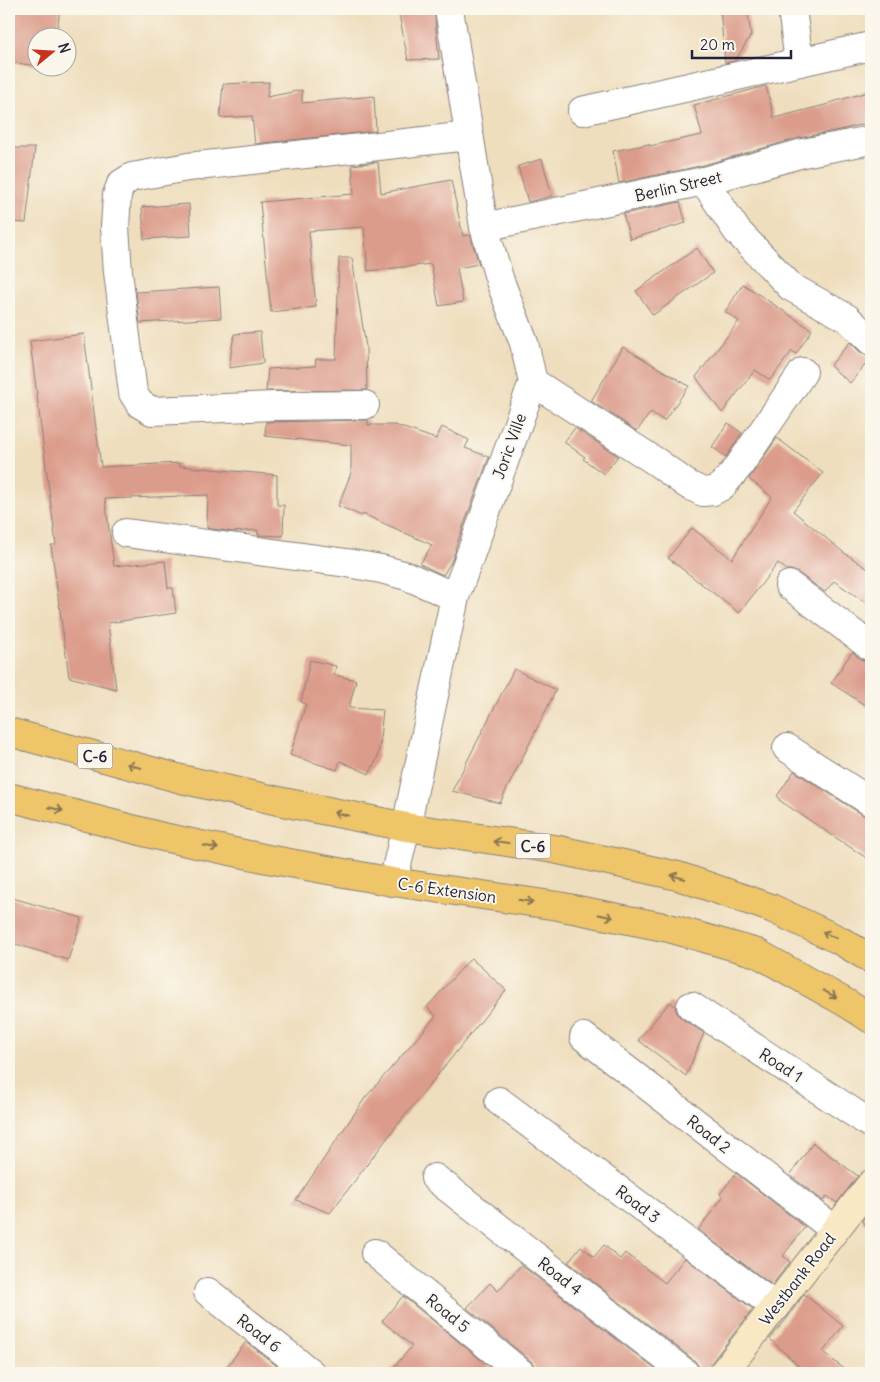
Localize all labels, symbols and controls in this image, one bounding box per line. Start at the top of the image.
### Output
north arrow [28,28,78,78]
scale bar [692,28,791,60]
text: 20 m [700,35,735,54]
text: N [54,41,74,55]
street label: Berlin Street [633,166,724,206]
street label: Joric Ville [488,410,530,482]
road number: C-6 [78,744,112,768]
one-way arrow [127,761,143,771]
one-way arrow [47,805,63,814]
one-way arrow [333,809,349,818]
road number: C-6 [516,834,550,858]
one-way arrow [493,836,509,846]
one-way arrow [203,843,219,852]
one-way arrow [670,871,686,881]
street label: C-6 Extension [396,873,498,907]
one-way arrow [518,897,534,907]
one-way arrow [598,911,614,921]
one-way arrow [822,930,837,940]
one-way arrow [822,990,837,999]
street label: Road 1 [756,1044,806,1086]
street label: Road 2 [683,1111,735,1157]
street label: Road 3 [612,1181,664,1227]
street label: Westbank Road [755,1229,839,1329]
street label: Road 4 [534,1253,586,1299]
street label: Road 5 [422,1289,474,1337]
street label: Road 6 [233,1310,285,1356]

